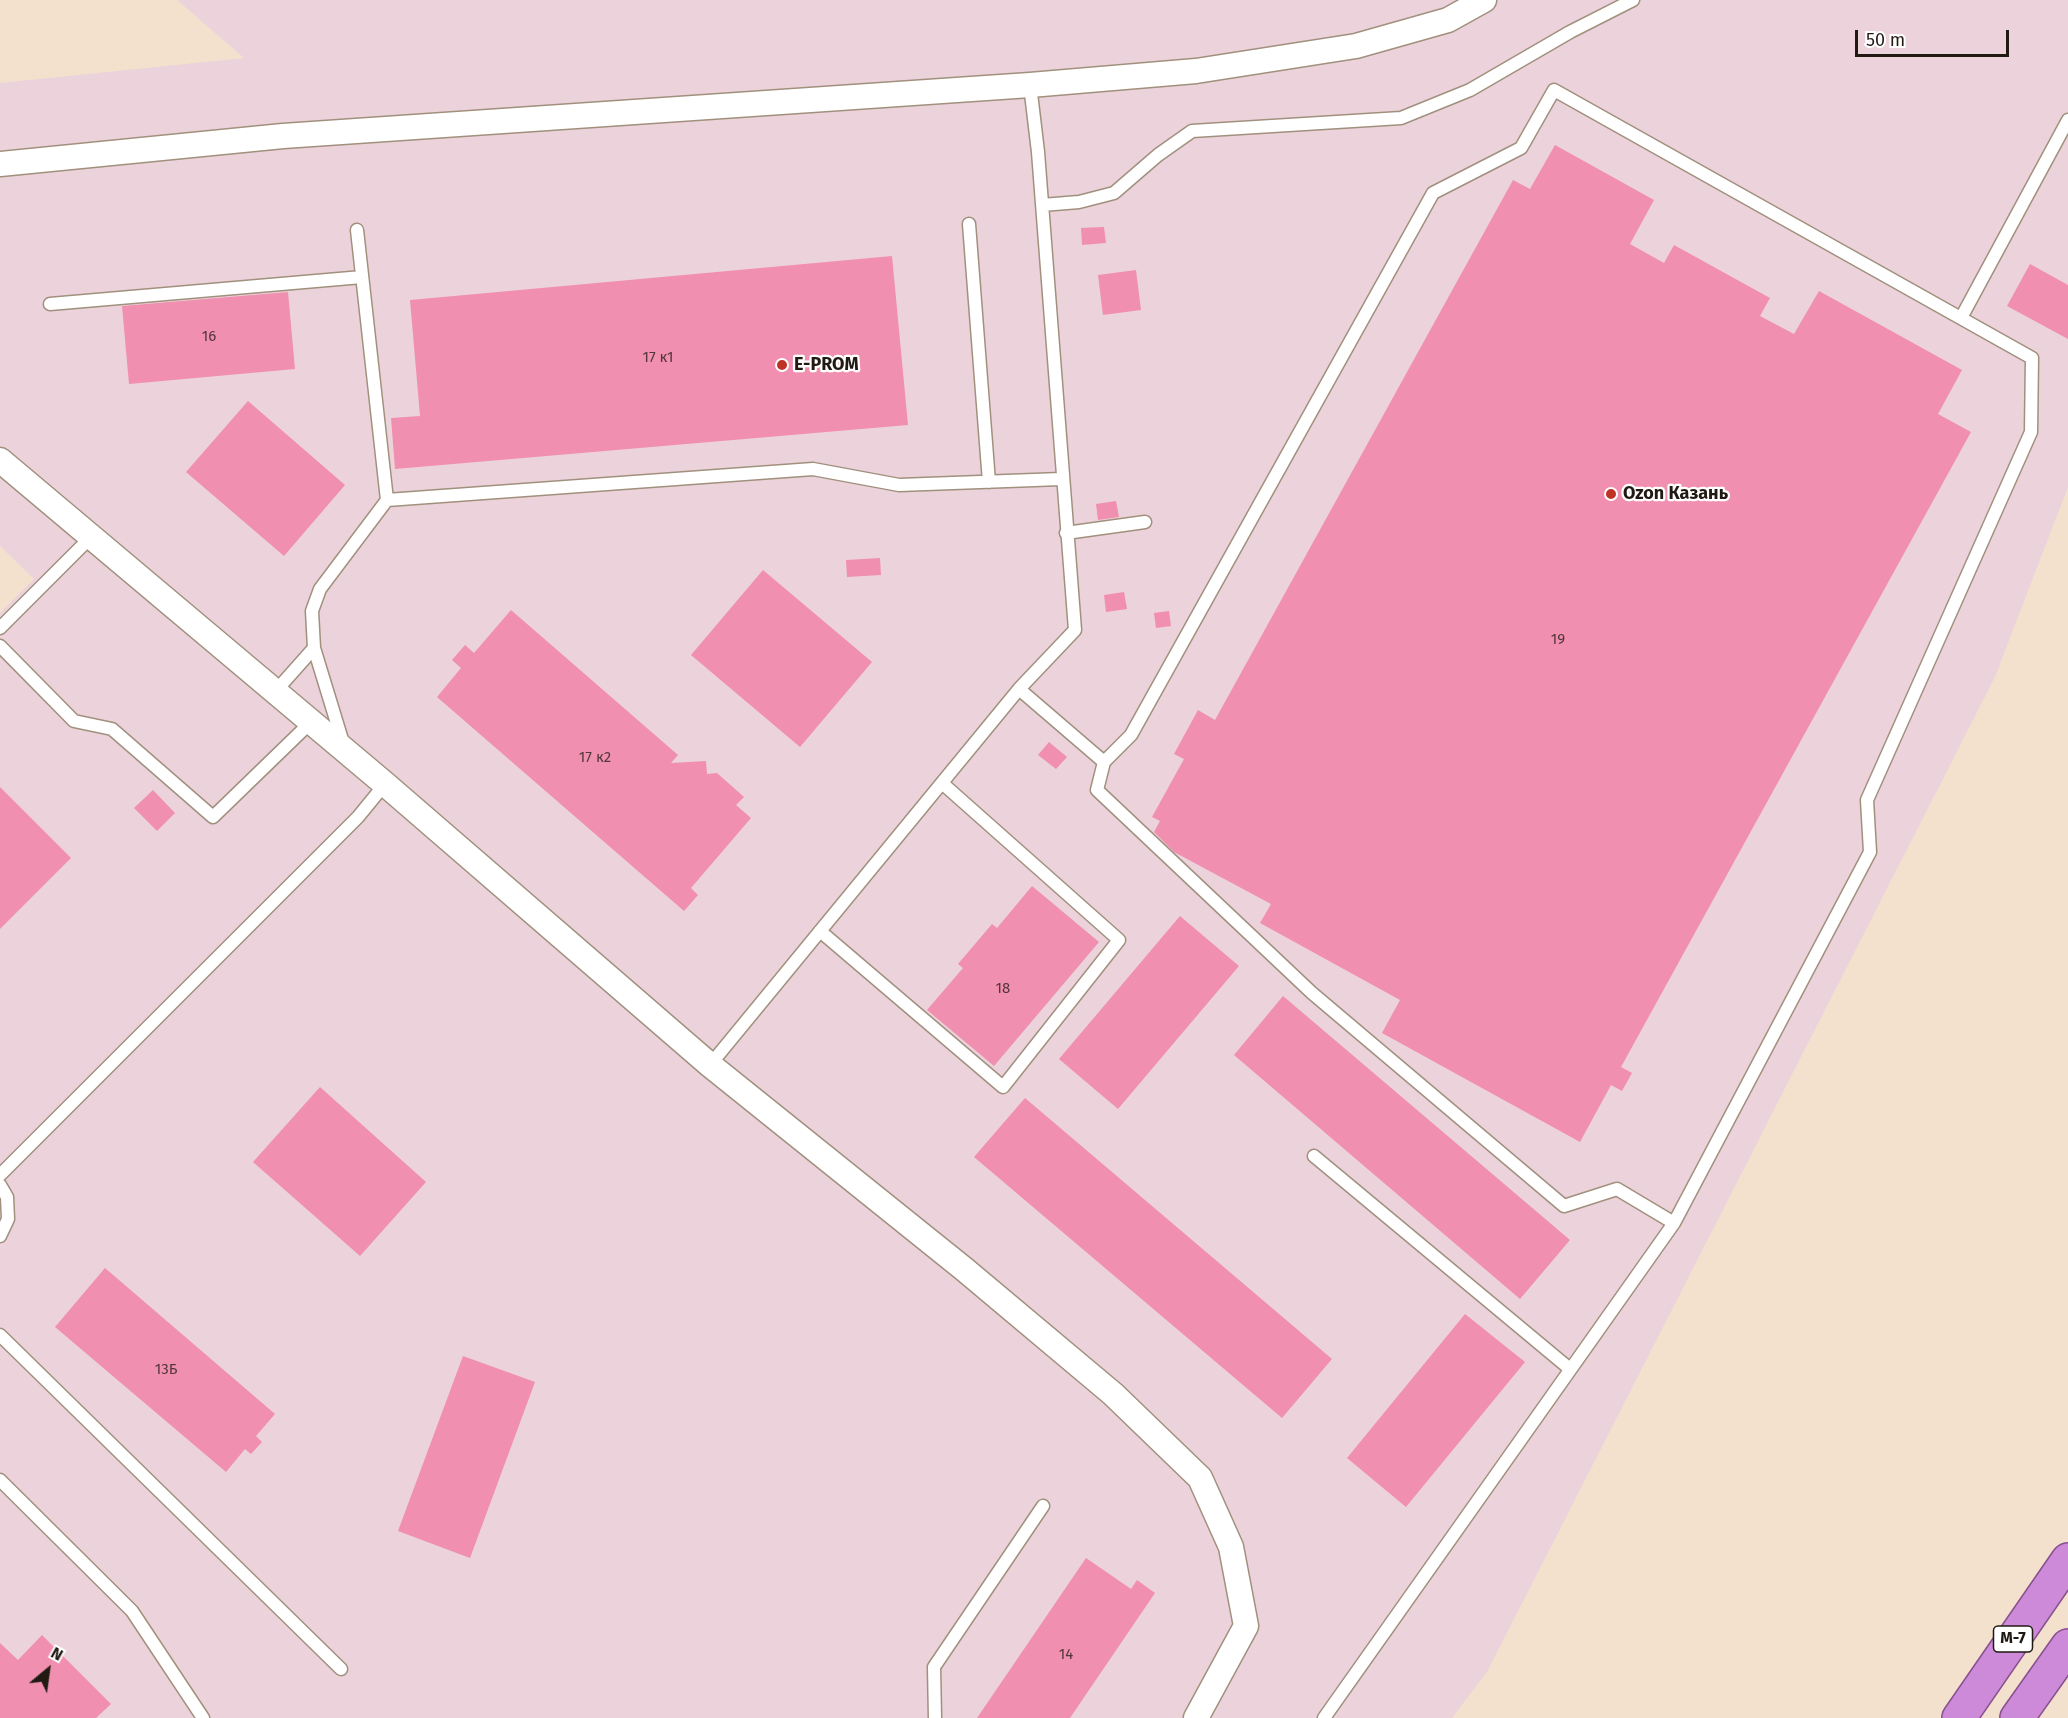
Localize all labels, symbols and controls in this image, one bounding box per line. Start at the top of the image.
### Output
scale bar [1858,18,2012,56]
text: 50 m [1866,29,1905,51]
house number: 16 [202,328,216,346]
house number: 17 к1 [642,349,674,367]
place label: E-PROM [794,354,859,376]
marker: E-PROM [775,358,789,372]
place label: Ozon Казань [1623,483,1728,505]
marker: Ozon Казань [1604,487,1618,501]
house number: 19 [1551,631,1565,649]
house number: 17 к2 [579,749,611,767]
house number: 18 [996,980,1010,998]
house number: 13Б [155,1361,177,1379]
road number: М-7 [1994,1626,2032,1652]
north arrow [18,1640,78,1700]
text: N [48,1643,66,1665]
house number: 14 [1059,1646,1073,1664]

